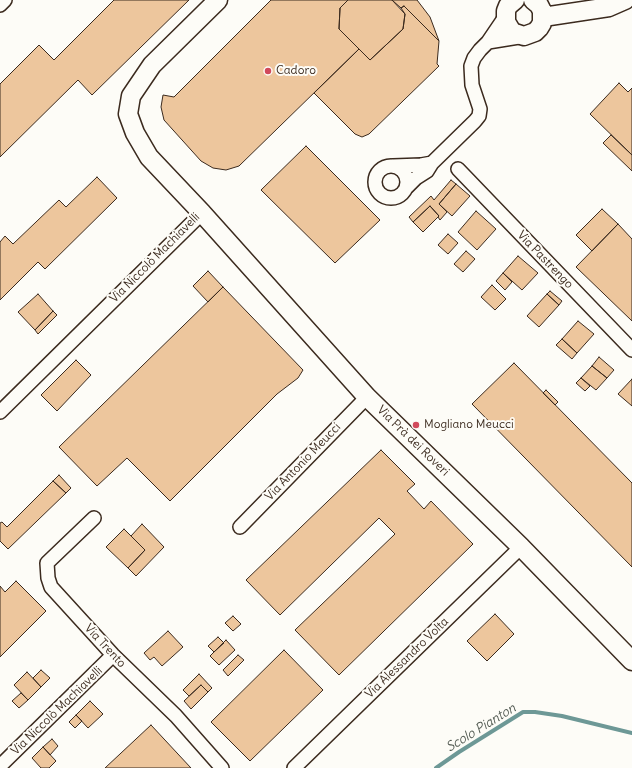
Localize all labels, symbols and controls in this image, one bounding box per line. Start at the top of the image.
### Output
place label: Cadoro [276,64,316,78]
marker: Cadoro [263,66,273,76]
street label: Via Niccolò Machiavelli [107,210,203,306]
street label: Via Pastrengo [514,228,576,292]
street label: Via Prà dei Roveri [374,403,452,479]
place label: Mogliano Meucci [424,418,514,432]
street label: Via Antonio Meucci [262,420,344,504]
marker: Mogliano Meucci [411,420,421,430]
street label: Via Alessandro Volta [362,615,452,701]
street label: Via Trento [81,621,129,671]
street label: Via Niccolò Machiavelli [8,664,106,758]
water label: Scolo Pianton [443,700,519,756]

